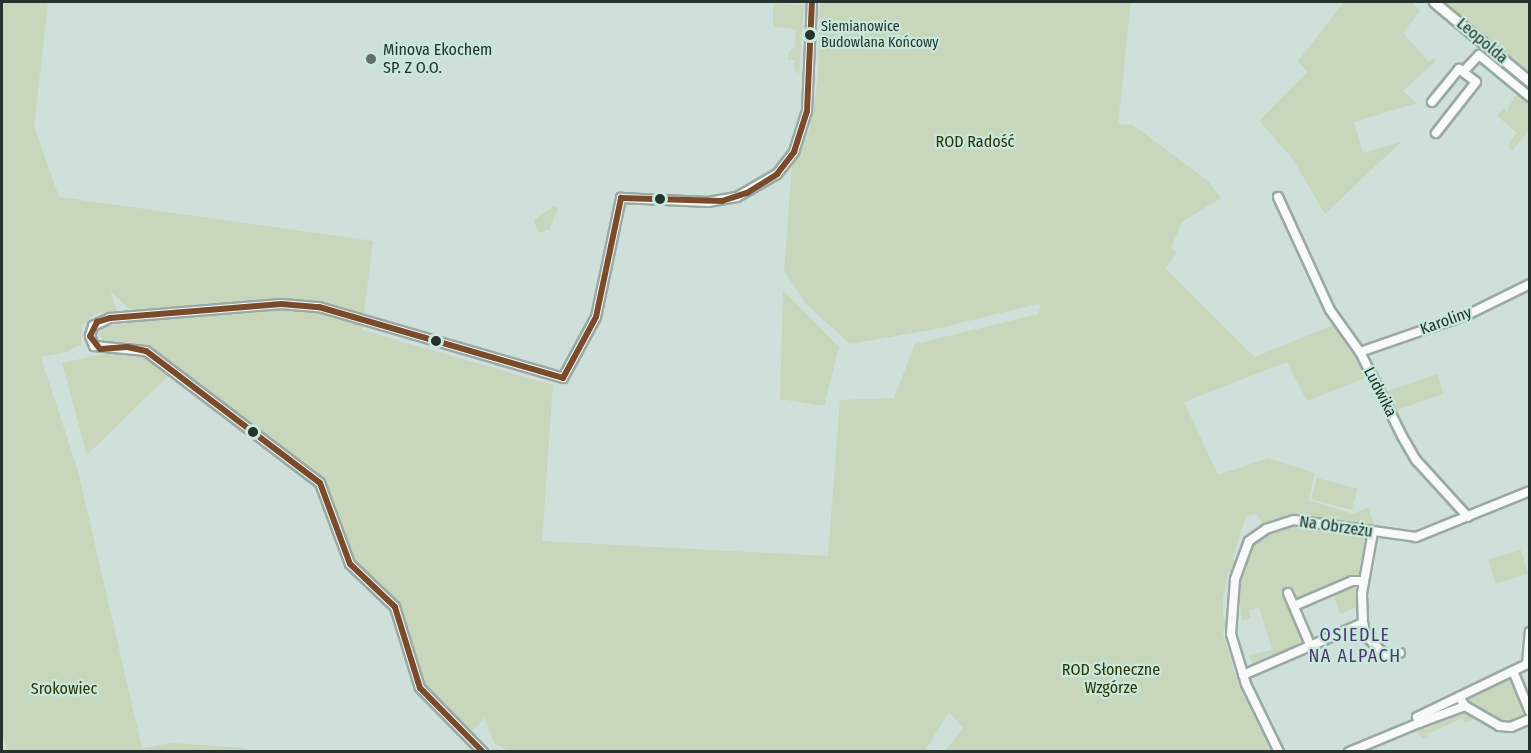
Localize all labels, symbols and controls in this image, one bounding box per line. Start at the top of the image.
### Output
street label: Leopolda [1453,14,1511,68]
place label: Siemianowice Budowlana Końcowy [821,19,938,51]
marker: Siemianowice Budowlana Końcowy [804,29,816,41]
place label: Minova Ekochem SP. Z O.O. [383,40,492,78]
marker: Minova Ekochem SP. Z O.O. [364,52,378,66]
park label: ROD Radość [936,132,1014,152]
unlabelled marker [654,193,666,205]
street label: Karoliny [1418,303,1474,339]
unlabelled marker [430,335,442,347]
street label: Ludwika [1359,364,1401,420]
unlabelled marker [247,426,259,438]
street label: Na Obrzeżu [1298,512,1374,542]
district label: OSIEDLE NA ALPACH [1308,625,1402,668]
park label: ROD Słoneczne Wzgórze [1062,660,1160,698]
park label: Srokowiec [31,679,97,699]

